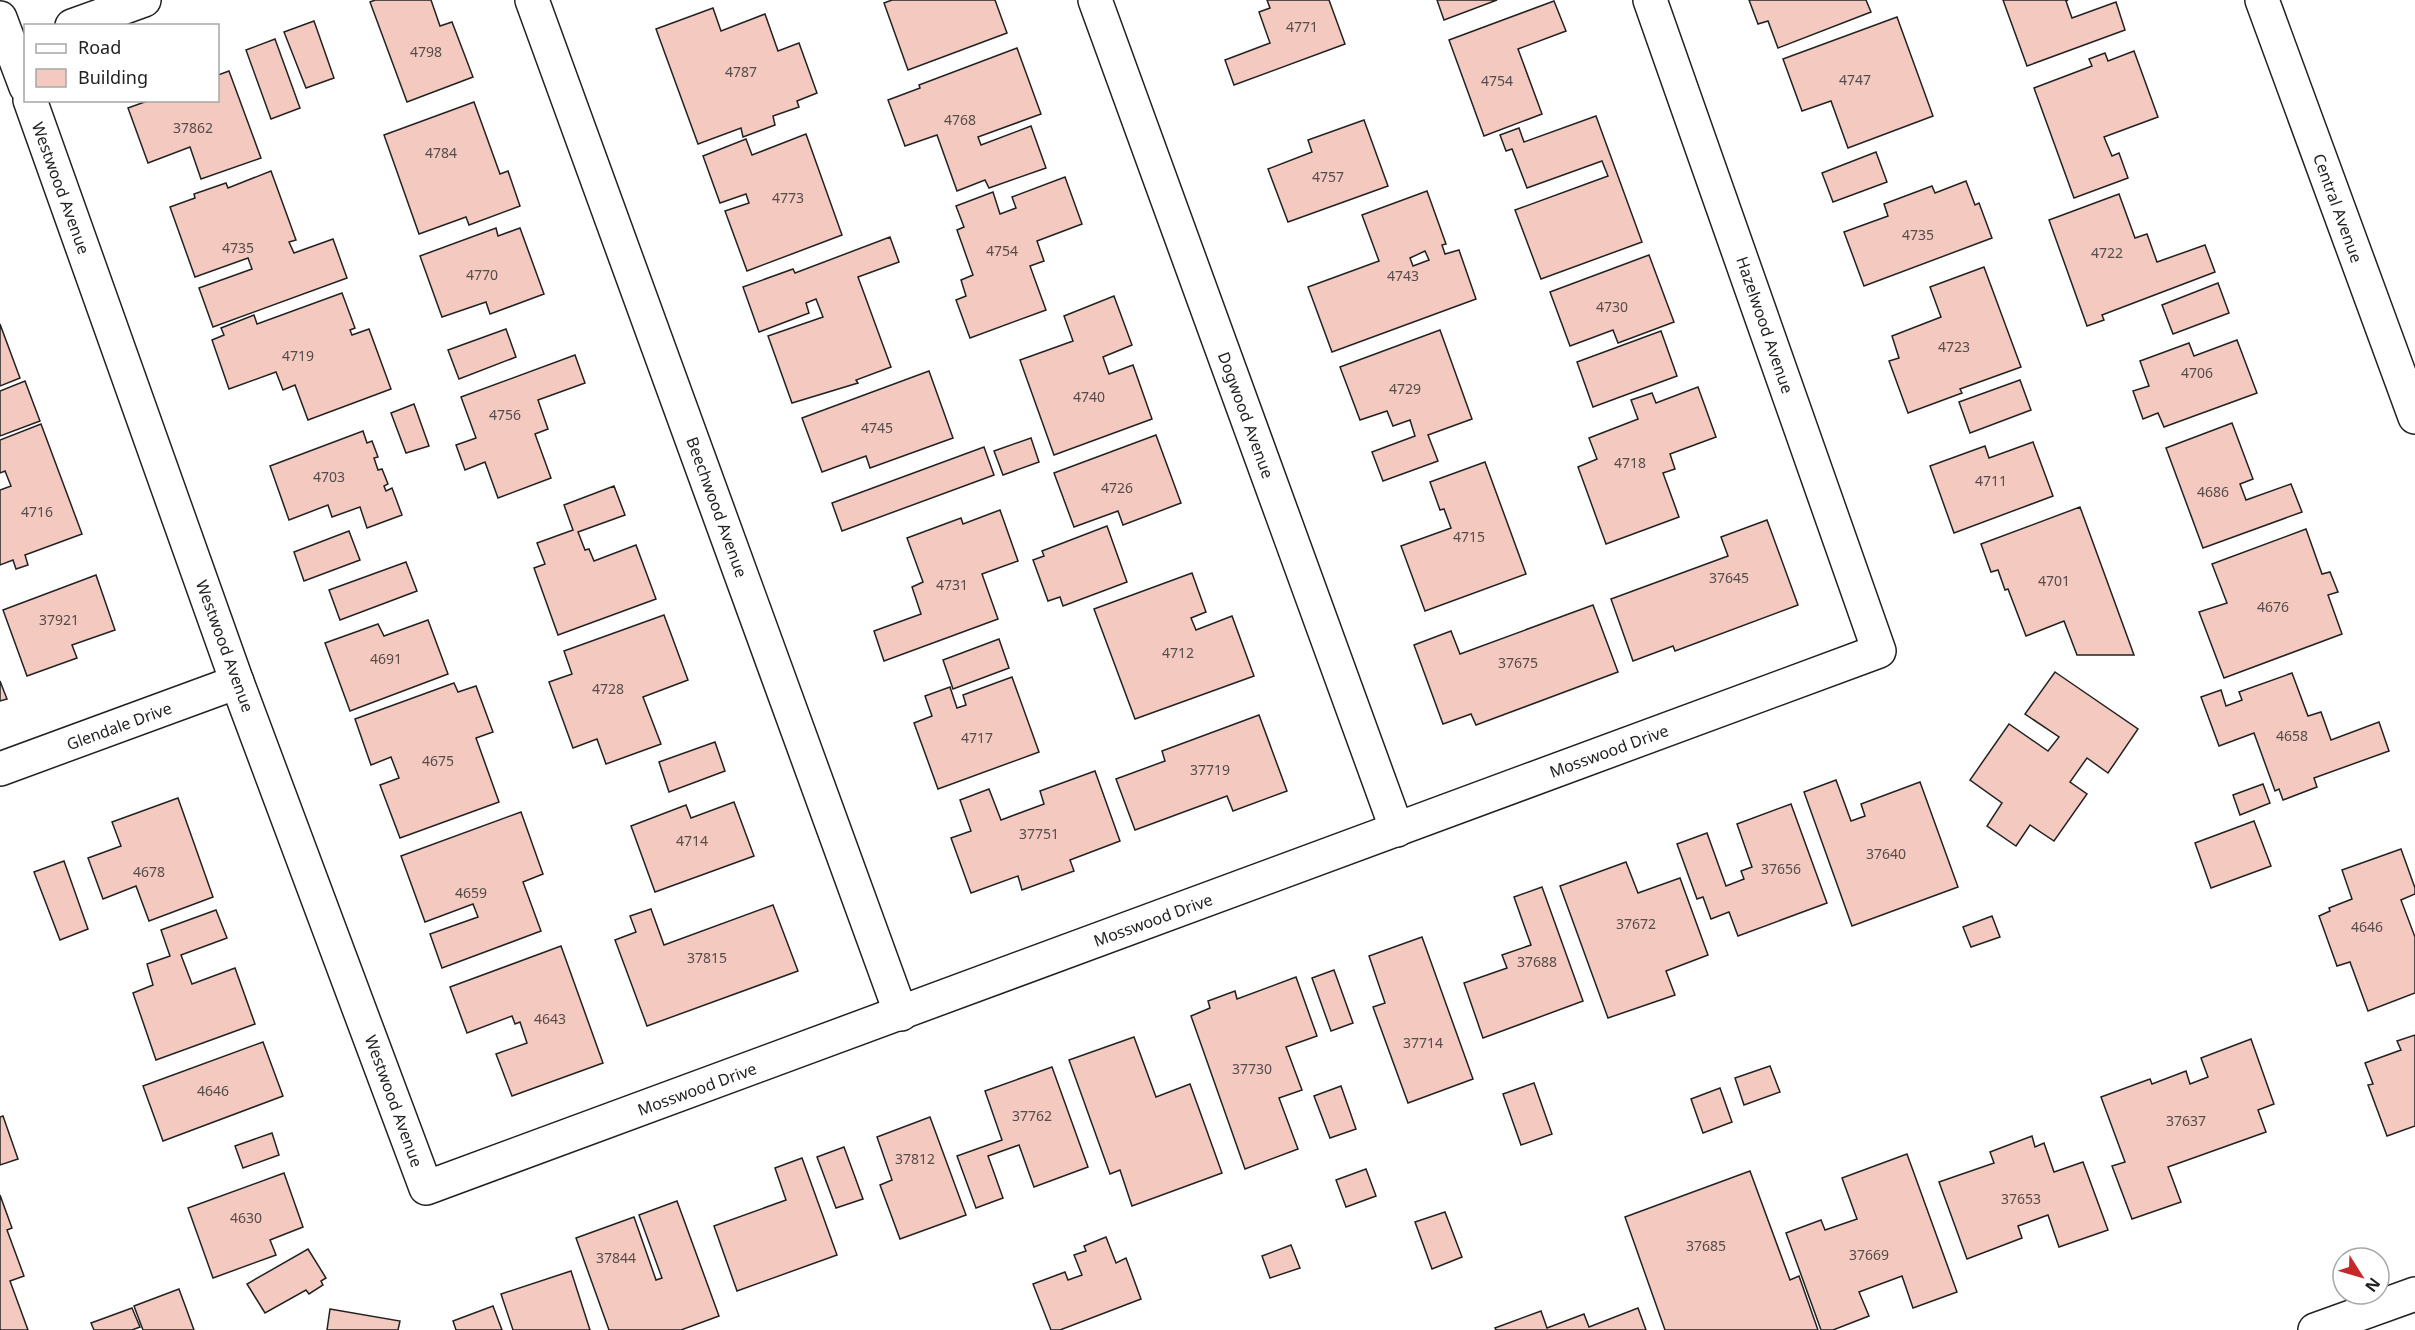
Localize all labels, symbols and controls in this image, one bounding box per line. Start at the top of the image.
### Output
house number: 4771 [1286,17,1318,36]
legend [24,24,219,102]
text: Road [78,35,121,59]
house number: 4798 [410,42,442,61]
house number: 4787 [725,62,757,81]
text: Building [78,65,148,89]
house number: 4747 [1839,70,1871,89]
house number: 4754 [1481,71,1513,90]
house number: 4768 [944,110,976,129]
house number: 37862 [173,118,213,137]
street label: Westwood Avenue [27,119,95,257]
house number: 4784 [425,143,457,162]
street label: Central Avenue [2308,150,2368,266]
house number: 4757 [1312,167,1344,186]
house number: 4773 [772,188,804,207]
house number: 4735 [1902,225,1934,244]
house number: 4735 [222,238,254,257]
house number: 4754 [986,241,1018,260]
house number: 4722 [2091,243,2123,262]
street label: Hazelwood Avenue [1731,254,1799,396]
house number: 4770 [466,265,498,284]
house number: 4743 [1387,266,1419,285]
house number: 4730 [1596,297,1628,316]
house number: 4723 [1938,337,1970,356]
house number: 4719 [282,346,314,365]
street label: Dogwood Avenue [1213,349,1279,481]
house number: 4706 [2181,363,2213,382]
house number: 4729 [1389,379,1421,398]
house number: 4740 [1073,387,1105,406]
house number: 4756 [489,405,521,424]
house number: 4745 [861,418,893,437]
street label: Beechwood Avenue [681,434,753,580]
house number: 4718 [1614,453,1646,472]
house number: 4703 [313,467,345,486]
house number: 4711 [1975,471,2007,490]
house number: 4726 [1101,478,1133,497]
house number: 4686 [2197,482,2229,501]
house number: 4716 [21,502,53,521]
house number: 4715 [1453,527,1485,546]
house number: 37645 [1709,568,1749,587]
house number: 4701 [2038,571,2070,590]
house number: 4731 [936,575,968,594]
street label: Westwood Avenue [191,577,259,715]
house number: 4676 [2257,597,2289,616]
house number: 37921 [39,610,79,629]
house number: 4712 [1162,643,1194,662]
house number: 4691 [370,649,402,668]
house number: 37675 [1498,653,1538,672]
house number: 4728 [592,679,624,698]
street label: Glendale Drive [63,697,175,755]
street label: Mosswood Drive [1546,719,1672,783]
house number: 4658 [2276,726,2308,745]
house number: 4717 [961,728,993,747]
house number: 4675 [422,751,454,770]
house number: 37719 [1190,760,1230,779]
house number: 37751 [1019,824,1059,843]
house number: 4714 [676,831,708,850]
house number: 37640 [1866,844,1906,863]
house number: 37656 [1761,859,1801,878]
house number: 4678 [133,862,165,881]
house number: 4659 [455,883,487,902]
street label: Mosswood Drive [1090,888,1216,952]
house number: 37672 [1616,914,1656,933]
house number: 4646 [2351,917,2383,936]
house number: 37815 [687,948,727,967]
house number: 37688 [1517,952,1557,971]
house number: 4643 [534,1009,566,1028]
street label: Westwood Avenue [360,1032,428,1170]
house number: 37714 [1403,1033,1443,1052]
street label: Mosswood Drive [634,1057,760,1121]
house number: 37730 [1232,1059,1272,1078]
house number: 4646 [197,1081,229,1100]
house number: 37762 [1012,1106,1052,1125]
house number: 37637 [2166,1111,2206,1130]
house number: 37812 [895,1149,935,1168]
house number: 37653 [2001,1189,2041,1208]
house number: 4630 [230,1208,262,1227]
house number: 37685 [1686,1236,1726,1255]
house number: 37669 [1849,1245,1889,1264]
north arrow [2331,1246,2391,1306]
house number: 37844 [596,1248,636,1267]
text: N [2360,1273,2386,1297]

